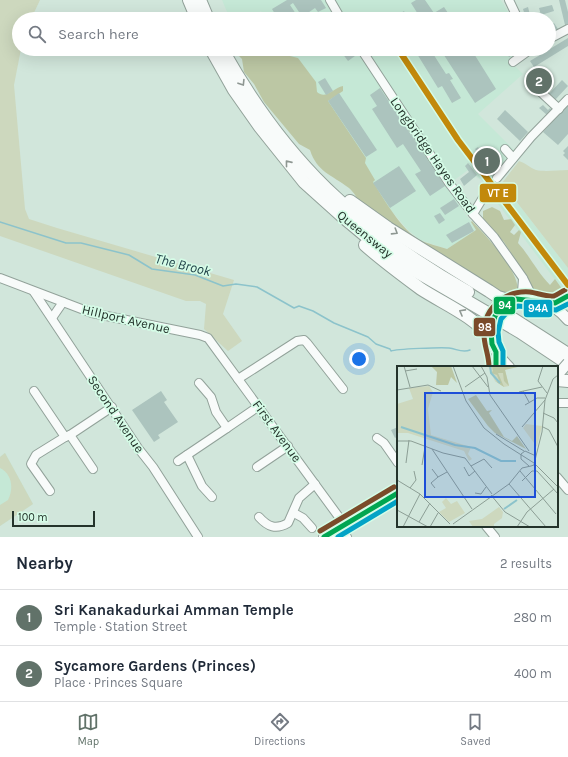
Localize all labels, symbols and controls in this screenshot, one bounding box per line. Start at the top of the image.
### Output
search box [12,12,556,56]
icon: search [26,23,48,45]
text: Search here [58,25,139,43]
pin: 2 [526,66,552,96]
one-way arrow [237,79,244,86]
street label: Longbridge Hayes Road [387,94,479,216]
pin: 1 [474,146,500,176]
one-way arrow [286,160,293,167]
line badge: VT E [479,183,517,203]
text: VT E [487,187,509,200]
street label: Queensway [334,207,396,261]
one-way arrow [390,228,397,235]
water label: The Brook [153,250,214,280]
line badge: 94 [493,296,516,315]
text: 94 [498,299,512,312]
line badge: 94A [523,299,553,318]
street label: Hillport Avenue [80,302,172,337]
text: 94A [528,302,548,315]
one-way arrow [459,310,466,317]
line badge: 98 [473,317,496,337]
text: 98 [478,321,492,334]
your location [349,349,369,369]
inset map [397,366,558,527]
street label: Second Avenue [85,373,147,456]
street label: First Avenue [249,397,305,465]
scale bar [12,509,95,528]
text: 100 m [18,511,48,524]
text: Nearby [16,553,73,573]
text: 2 results [500,556,552,571]
text: Sri Kanakadurkai Amman Temple [54,601,294,619]
text: 1 [27,610,31,625]
text: 280 m [514,610,552,625]
text: Temple · Station Street [54,619,187,634]
text: Sycamore Gardens (Princes) [54,657,256,675]
text: 2 [25,666,33,681]
text: 400 m [514,666,552,681]
text: Place · Princes Square [54,675,183,690]
tab: Map [77,711,99,748]
tab: Directions [254,711,306,748]
tab: Saved [460,711,491,748]

